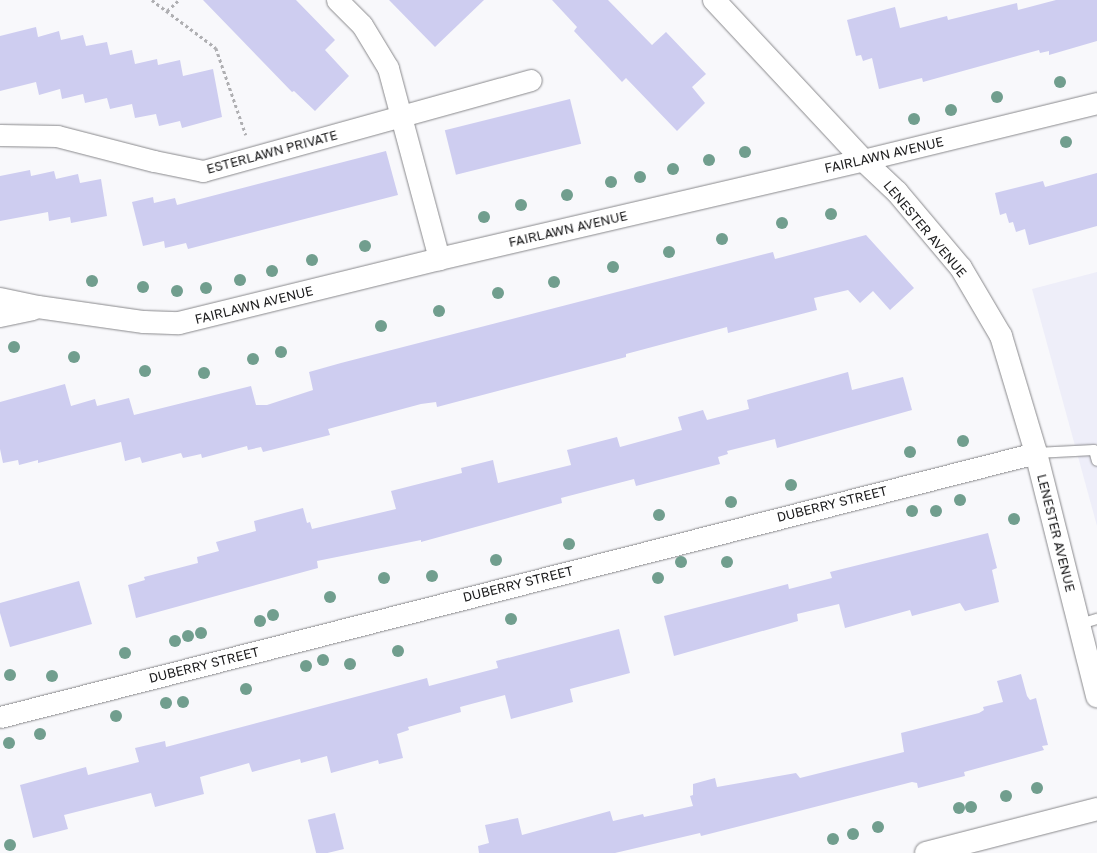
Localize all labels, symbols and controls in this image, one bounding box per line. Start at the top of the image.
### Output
street label: ESTERLAWN PRIVATE [205,127,339,177]
street label: FAIRLAWN AVENUE [823,134,945,176]
street label: LENESTER AVENUE [880,178,970,280]
street label: FAIRLAWN AVENUE [507,208,629,250]
street label: FAIRLAWN AVENUE [193,283,315,327]
street label: LENESTER AVENUE [1034,472,1078,594]
street label: DUBERRY STREET [775,483,889,525]
street label: DUBERRY STREET [461,563,575,605]
street label: DUBERRY STREET [147,644,261,686]

